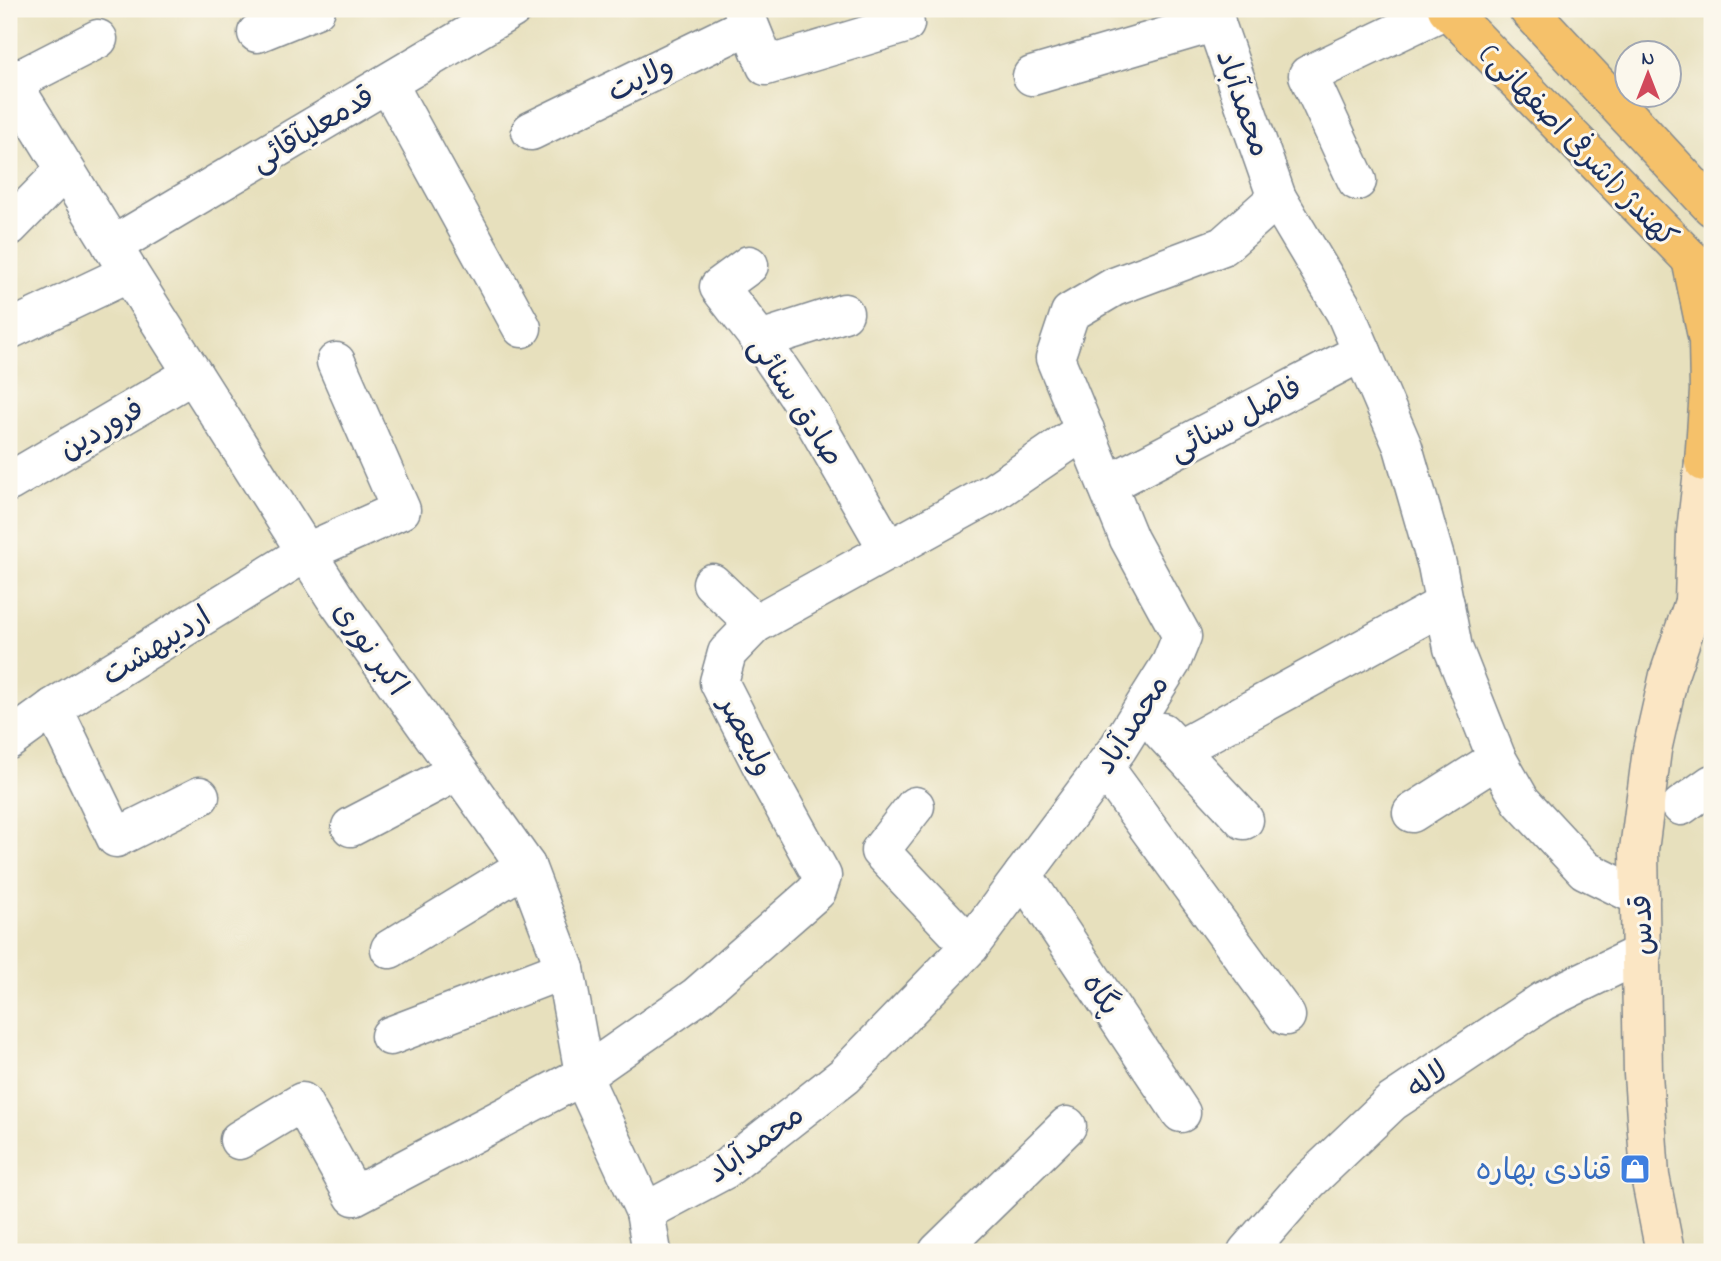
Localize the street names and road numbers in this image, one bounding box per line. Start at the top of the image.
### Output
street label: کهندژ (اشرفی اصفهانی) [1467,35,1686,259]
street label: محمدآباد [1202,44,1280,164]
street label: ولایت [601,46,682,116]
street label: قدمعلیآقائی [243,76,384,185]
street label: صادق سنائی [736,329,853,476]
street label: فاضل سنائی [1162,367,1311,474]
street label: فروردین [52,389,153,473]
street label: اکبر نوری [320,593,417,706]
street label: اردیبهشت [94,597,221,698]
street label: محمدآباد [1085,667,1182,784]
street label: ولیعصر [704,687,783,785]
street label: قدس [1621,893,1667,956]
street label: پگاه [1069,966,1130,1026]
street label: لاله [1399,1051,1458,1112]
street label: محمدآباد [699,1095,815,1196]

